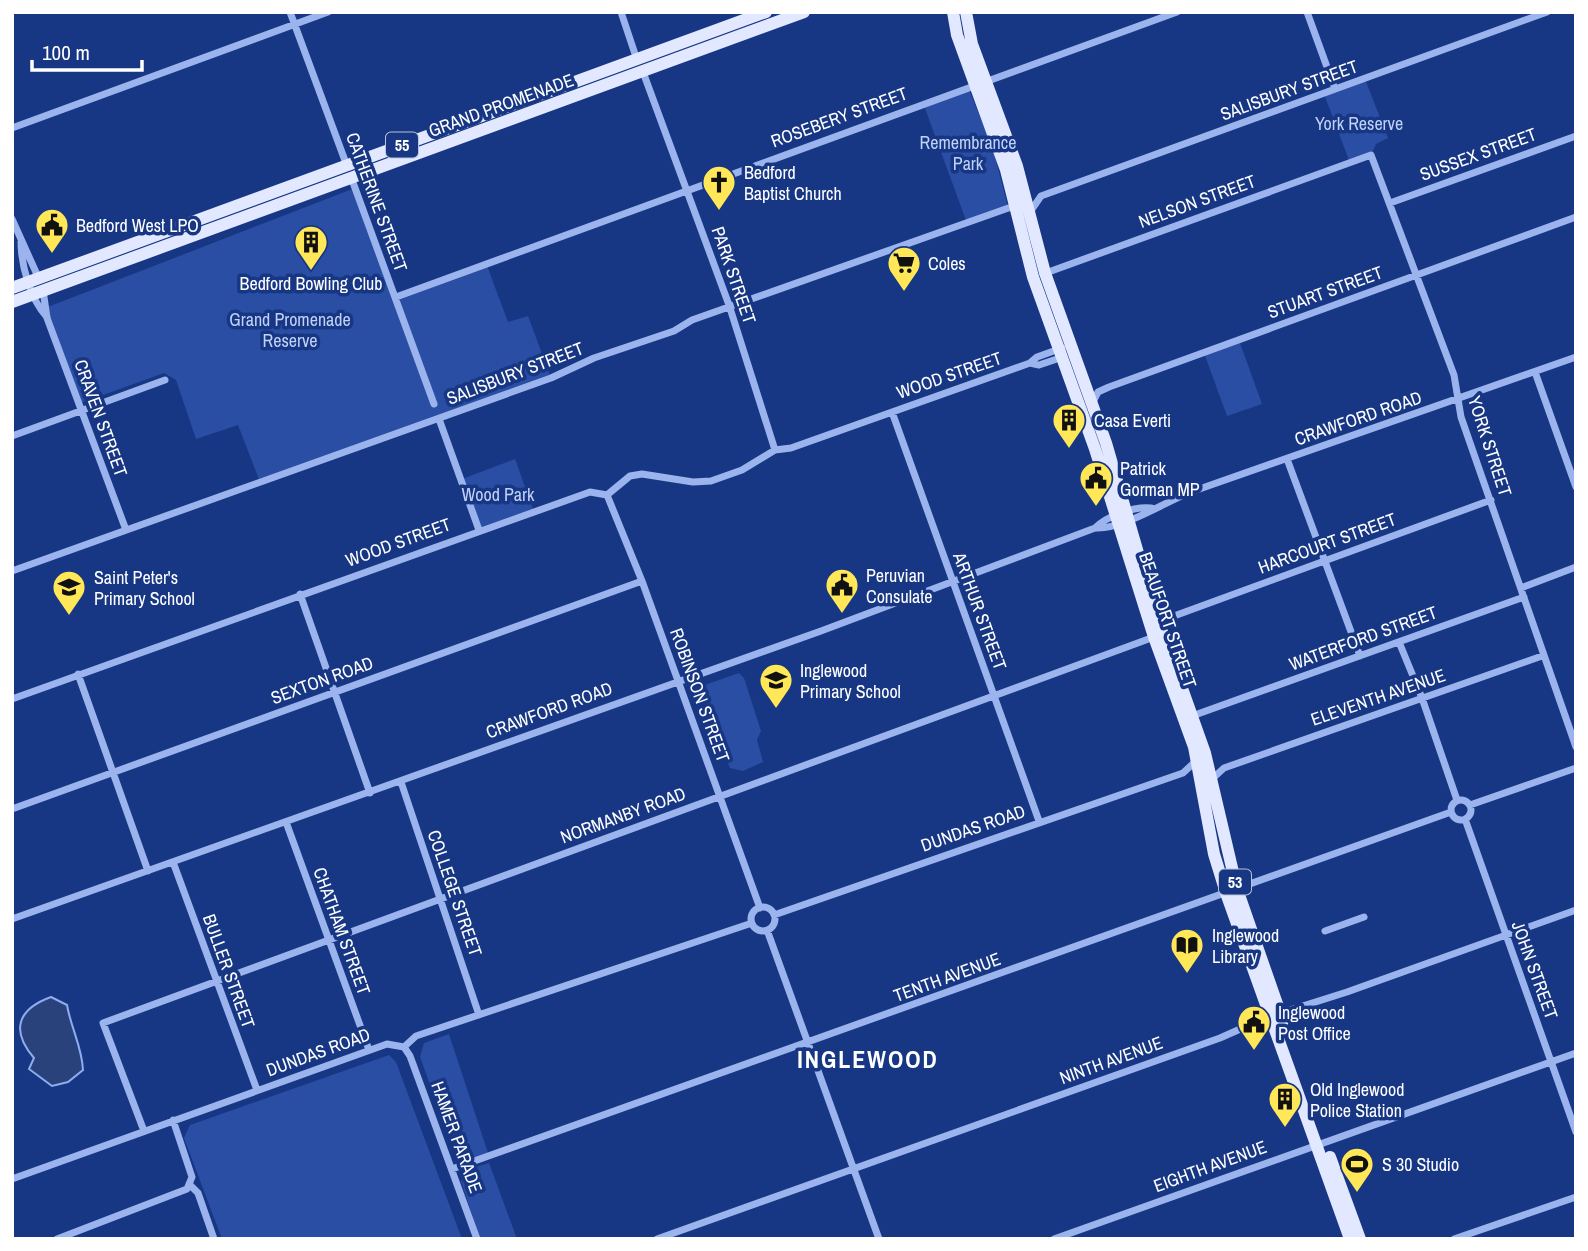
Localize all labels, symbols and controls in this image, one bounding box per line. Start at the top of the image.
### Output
scale bar [32,28,142,72]
text: 100 m [42,38,90,67]
street label: SALISBURY STREET [1217,54,1361,126]
street label: GRAND PROMENADE [425,67,577,143]
street label: ROSEBERY STREET [767,81,911,153]
park label: York Reserve [1315,111,1403,136]
street label: SUSSEX STREET [1416,121,1540,187]
street label: CATHERINE STREET [340,129,414,275]
park label: Remembrance Park [920,130,1016,176]
road number: 55 [386,132,418,158]
place label: Bedford Baptist Church [744,160,842,206]
church icon: Bedford Baptist Church [700,163,738,212]
street label: NELSON STREET [1135,168,1259,234]
public building icon: Bedford West LPO [33,206,71,255]
place label: Bedford West LPO [76,213,199,238]
building icon: Bedford Bowling Club [292,223,330,272]
street label: PARK STREET [706,223,762,327]
supermarket icon: Coles [885,244,923,293]
place label: Coles [928,251,966,276]
street label: STUART STREET [1264,260,1386,324]
place label: Bedford Bowling Club [240,271,382,296]
park label: Grand Promenade Reserve [229,307,351,353]
street label: SALISBURY STREET [443,335,587,411]
street label: WOOD STREET [893,345,1005,405]
street label: CRAVEN STREET [68,356,134,480]
street label: CRAWFORD ROAD [1291,385,1425,451]
street label: YORK STREET [1462,393,1518,499]
building icon: Casa Everti [1050,401,1088,450]
place label: Casa Everti [1094,408,1171,433]
place label: Patrick Gorman MP [1120,456,1200,502]
public building icon: Patrick Gorman MP [1077,459,1115,508]
park label: Wood Park [462,482,535,507]
street label: HARCOURT STREET [1254,506,1400,580]
street label: WOOD STREET [342,511,454,573]
street label: ARTHUR STREET [947,548,1013,673]
street label: BEAUFORT STREET [1133,549,1203,691]
place label: Peruvian Consulate [866,563,932,609]
place label: Saint Peter's Primary School [94,565,195,611]
public building icon: Peruvian Consulate [823,566,861,615]
school or university icon: Saint Peter's Primary School [50,568,88,617]
street label: WATERFORD STREET [1286,600,1440,676]
street label: ROBINSON STREET [664,624,736,766]
street label: SEXTON ROAD [267,650,377,710]
place label: Inglewood Primary School [800,658,901,704]
school or university icon: Inglewood Primary School [757,661,795,710]
street label: ELEVENTH AVENUE [1307,662,1449,732]
street label: CRAWFORD ROAD [482,675,616,745]
street label: NORMANBY ROAD [557,781,689,849]
street label: DUNDAS ROAD [917,798,1029,858]
street label: COLLEGE STREET [422,826,488,960]
street label: CHATHAM STREET [307,864,377,998]
road number: 53 [1219,870,1251,894]
street label: BULLER STREET [197,910,261,1032]
street label: JOHN STREET [1506,918,1564,1022]
place label: Inglewood Library [1212,923,1279,969]
library icon: Inglewood Library [1168,926,1206,975]
street label: TENTH AVENUE [890,946,1004,1008]
place label: Inglewood Post Office [1278,1000,1351,1046]
public building icon: Inglewood Post Office [1235,1003,1273,1052]
street label: DUNDAS ROAD [262,1022,374,1082]
street label: NINTH AVENUE [1056,1030,1166,1090]
district label: INGLEWOOD [797,1043,939,1075]
place label: Old Inglewood Police Station [1310,1077,1404,1123]
street label: HAMER PARADE [425,1078,489,1196]
building icon: Old Inglewood Police Station [1266,1080,1304,1129]
street label: EIGHTH AVENUE [1150,1134,1270,1198]
sports icon: S 30 Studio [1338,1145,1376,1194]
place label: S 30 Studio [1382,1152,1459,1177]

